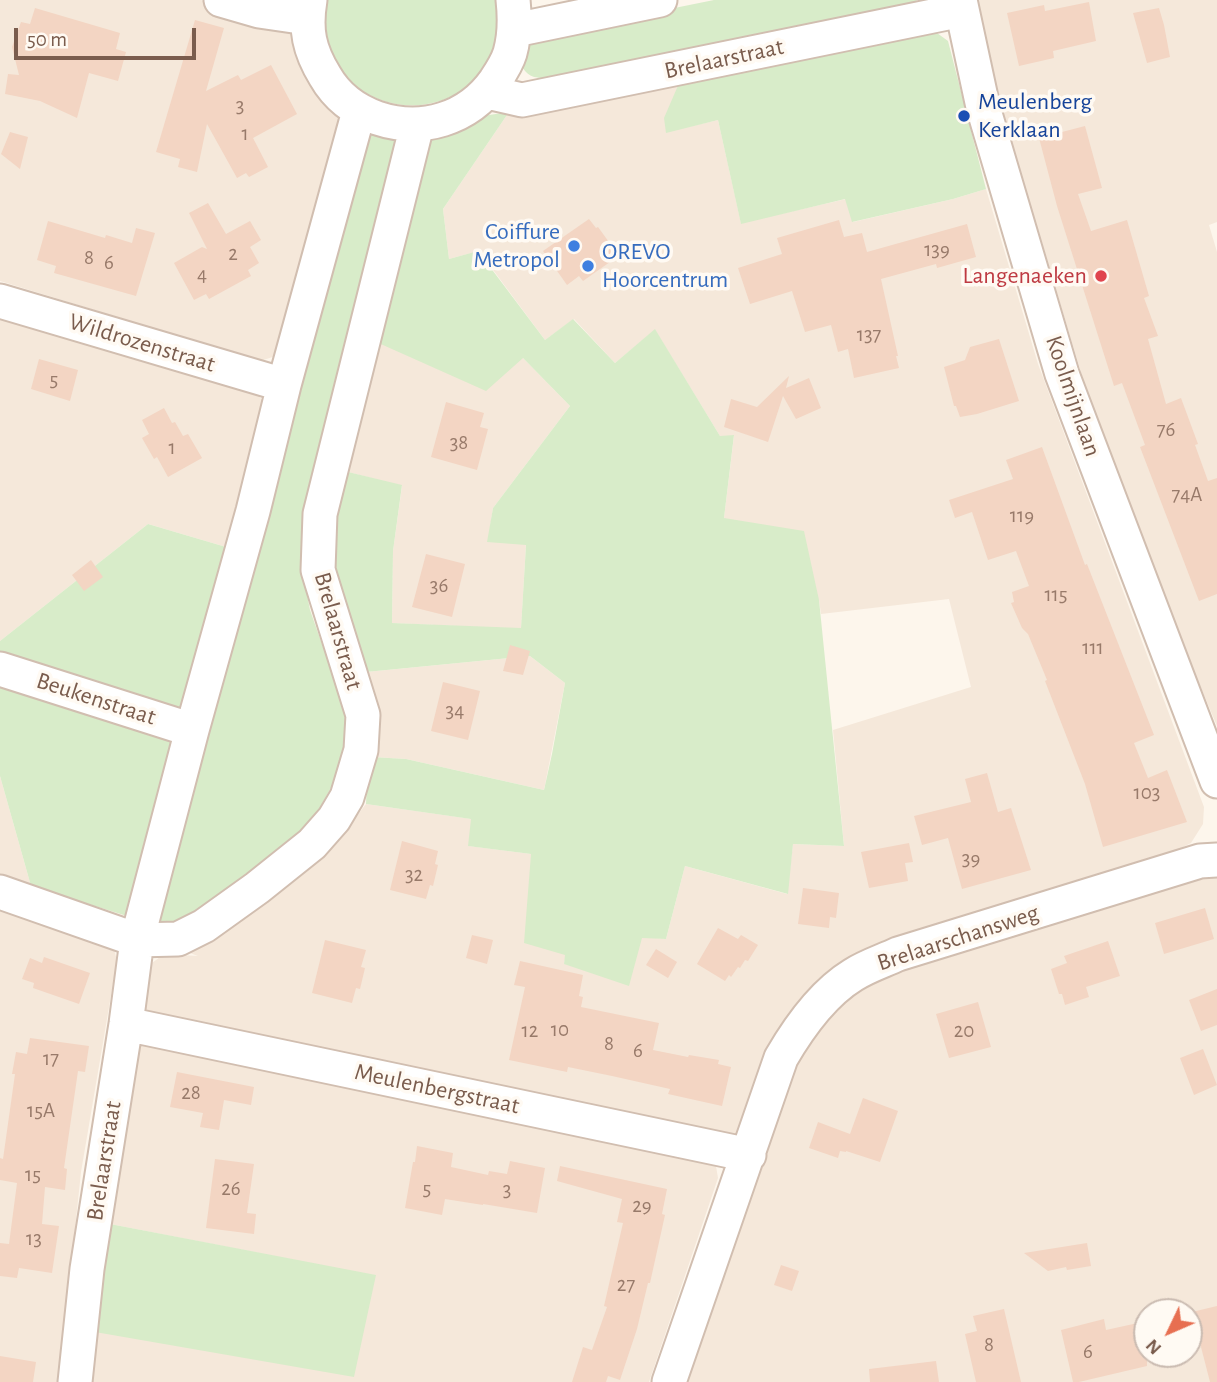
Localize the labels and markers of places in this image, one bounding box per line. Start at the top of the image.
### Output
place label: Meulenberg Kerklaan [978,88,1092,144]
marker: Meulenberg Kerklaan [956,108,972,124]
place label: Coiffure Metropol [473,218,560,274]
marker: Coiffure Metropol [566,238,582,254]
place label: OREVO Hoorcentrum [602,238,728,294]
marker: OREVO Hoorcentrum [580,258,596,274]
place label: Langenaeken [963,262,1087,290]
marker: Langenaeken [1093,268,1109,284]

